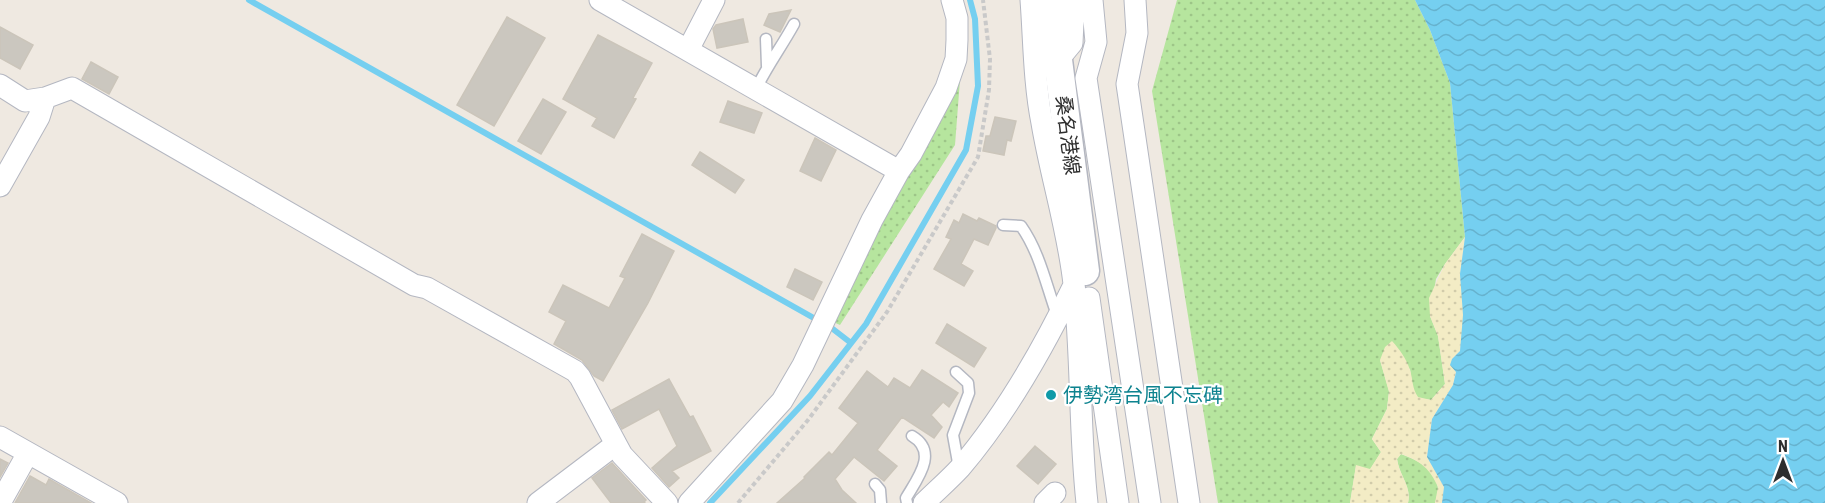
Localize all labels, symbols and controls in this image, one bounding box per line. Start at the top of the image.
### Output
street label: 桑名港線 [1051,94,1085,176]
place label: 伊勢湾台風不忘碑 [1063,383,1223,407]
marker: 伊勢湾台風不忘碑 [1044,388,1058,402]
north arrow [1753,431,1813,491]
text: N [1778,437,1788,456]

